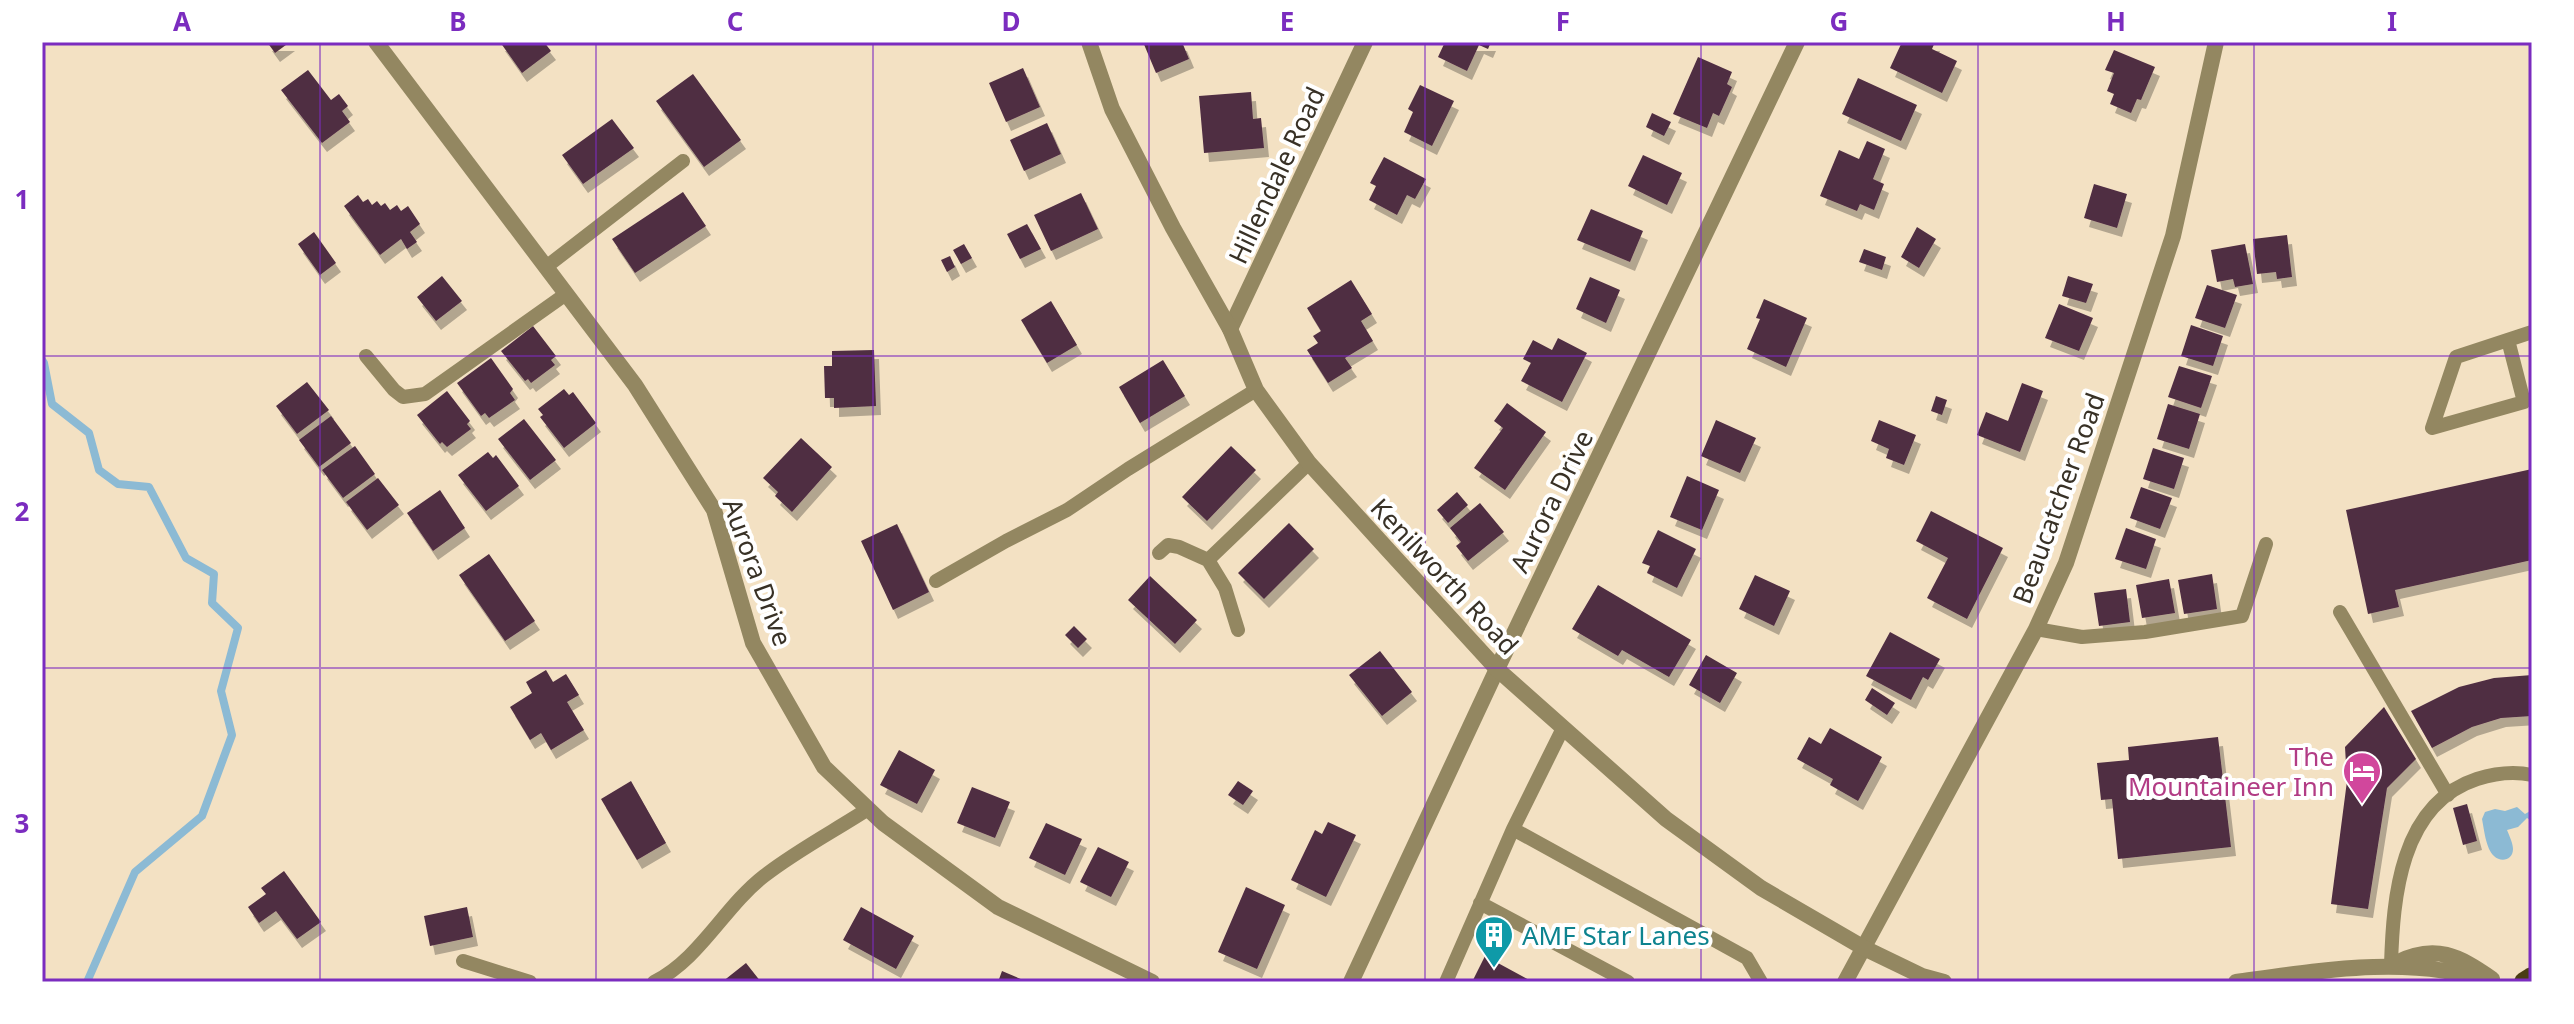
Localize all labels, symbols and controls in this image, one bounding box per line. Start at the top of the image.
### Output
text: A [173,3,191,39]
text: B [449,3,467,39]
text: C [727,3,743,39]
text: D [1001,3,1021,39]
text: E [1280,3,1294,39]
text: F [1556,3,1570,39]
text: G [1830,3,1848,39]
text: H [2106,3,2126,39]
text: I [2387,3,2397,39]
street label: Hillendale Road [1219,81,1333,269]
text: 1 [15,181,29,217]
street label: Beaucatcher Road [2003,388,2113,608]
street label: Aurora Drive [1501,424,1601,578]
street label: Kenilworth Road [1363,490,1527,662]
text: 2 [15,493,30,529]
street label: Aurora Drive [715,493,801,651]
place label: The Mountaineer Inn [2128,738,2334,804]
hotel icon: The Mountaineer Inn [2341,750,2383,805]
text: 3 [15,805,29,841]
building icon: AMF Star Lanes [1473,914,1515,969]
place label: AMF Star Lanes [1522,917,1710,953]

